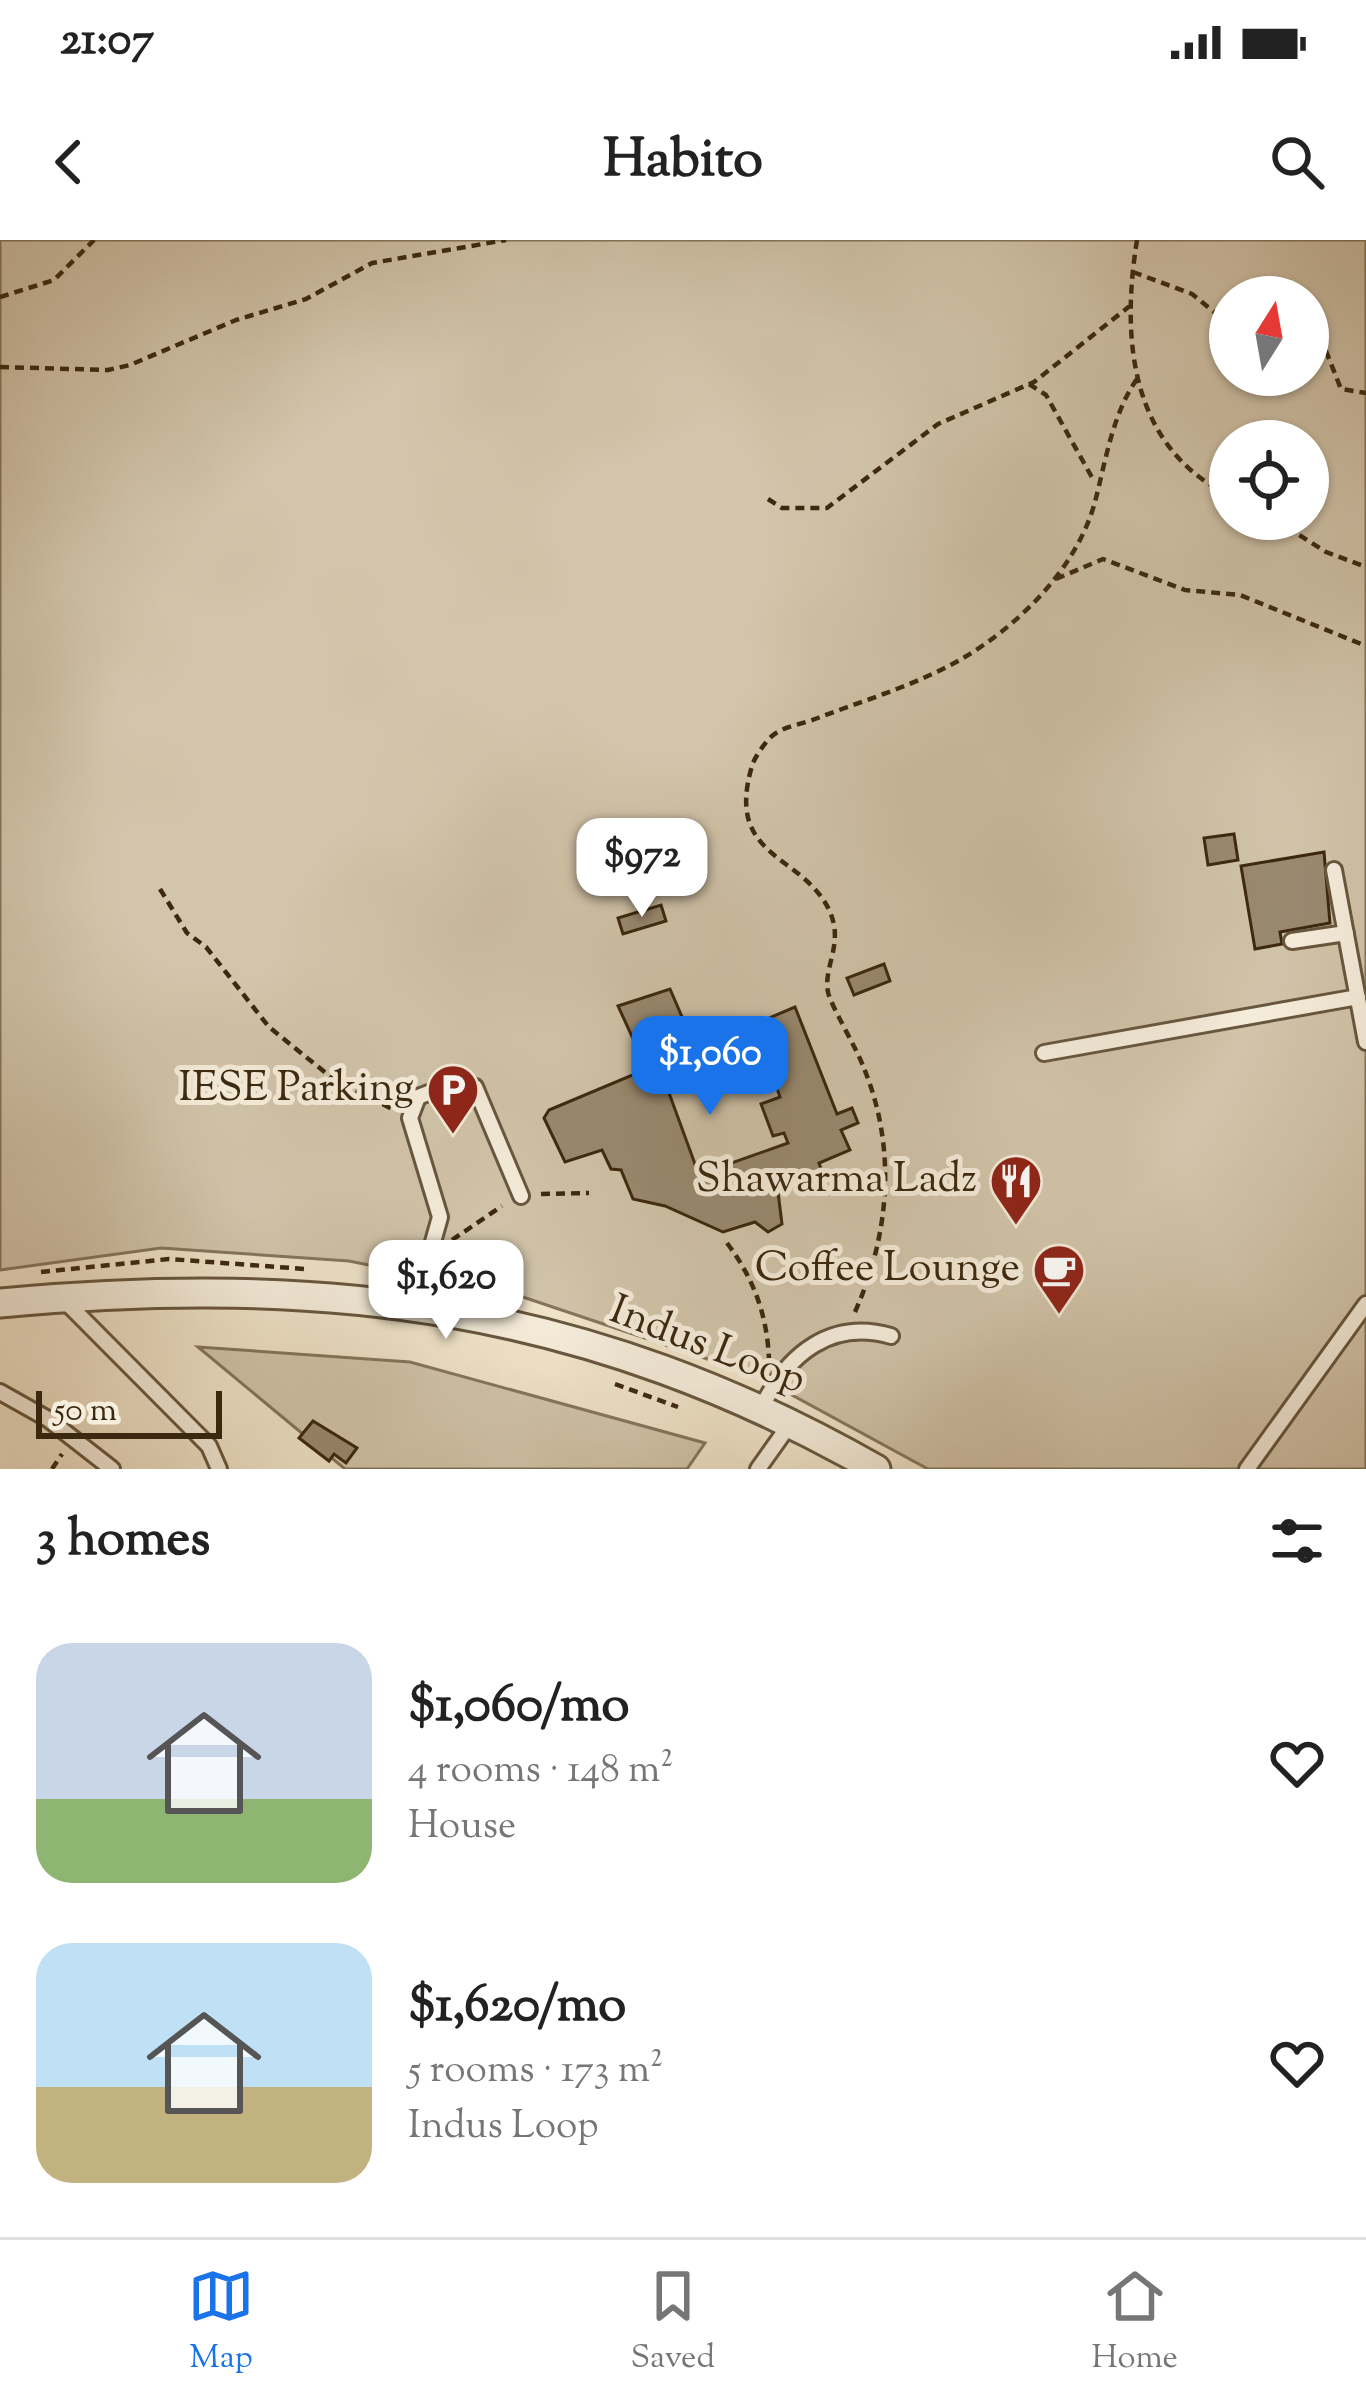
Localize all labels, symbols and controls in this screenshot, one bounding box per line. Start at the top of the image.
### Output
text: 21:07 [60,10,154,75]
text: Habito [603,123,763,201]
icon: back [36,129,102,195]
icon: search [1264,129,1330,195]
north arrow [1209,276,1329,396]
map controls [1209,276,1329,540]
button: locate [1209,420,1329,540]
pin: $972 [571,818,713,920]
text: $972 [603,829,681,885]
pin: $1,060 [612,1016,808,1118]
text: $1,060 [658,1027,762,1083]
place label: IESE Parking [178,1060,414,1120]
parking icon: IESE Parking [425,1062,481,1136]
place label: Shawarma Ladz [696,1151,977,1211]
restaurant icon: Shawarma Ladz [988,1153,1044,1227]
pin: $1,620 [348,1240,544,1342]
place label: Coffee Lounge [755,1240,1020,1300]
cafe icon: Coffee Lounge [1031,1242,1087,1316]
text: $1,620 [396,1251,496,1307]
street label: Indus Loop [600,1282,814,1412]
scale bar [36,1385,222,1438]
text: 50 m [54,1388,117,1436]
text: 3 homes [36,1505,210,1578]
icon: filters [1264,1508,1330,1574]
text: $1,060/mo [408,1671,629,1744]
icon: home [132,1691,276,1835]
icon: heart [1264,1730,1330,1796]
text: 4 rooms · 148 m² [408,1744,673,1800]
text: House [408,1800,516,1856]
text: $1,620/mo [408,1971,626,2044]
icon: home [132,1991,276,2135]
icon: heart [1264,2030,1330,2096]
text: 5 rooms · 173 m² [408,2044,663,2100]
text: Indus Loop [408,2100,599,2156]
tab: Map [188,2263,254,2383]
tab: Saved [630,2263,715,2383]
tab: Home [1091,2263,1178,2383]

